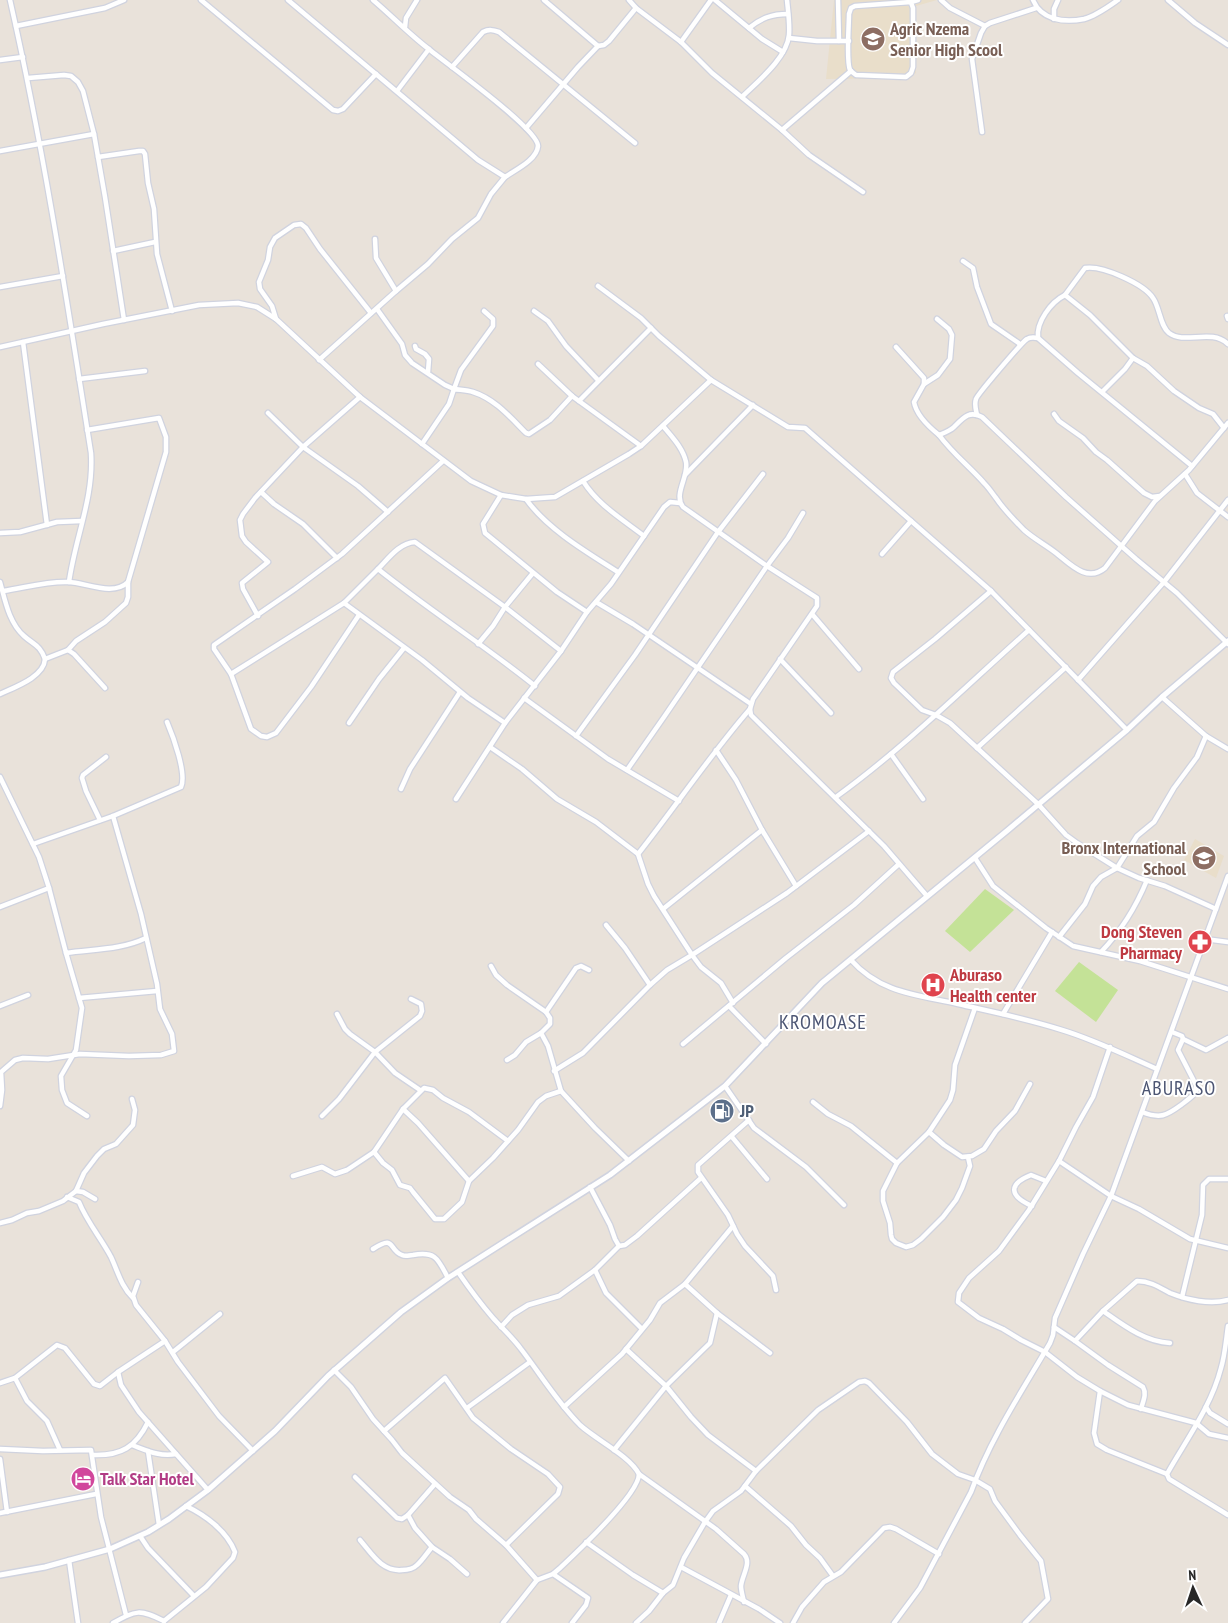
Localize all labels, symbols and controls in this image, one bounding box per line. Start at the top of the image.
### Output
place label: Agric Nzema Senior High Scool [889,17,1003,61]
school or university icon: Agric Nzema Senior High Scool [860,26,886,52]
place label: Bronx International School [1061,836,1187,880]
school or university icon: Bronx International School [1191,845,1217,871]
place label: Dong Steven Pharmacy [1101,920,1183,964]
pharmacy icon: Dong Steven Pharmacy [1187,929,1213,955]
place label: Aburaso Health center [949,963,1037,1007]
hospital icon: Aburaso Health center [920,972,946,998]
district label: KROMOASE [779,1009,867,1035]
district label: ABURASO [1142,1075,1216,1101]
fuel station icon: JP [709,1098,735,1124]
place label: JP [739,1099,754,1122]
hotel icon: Talk Star Hotel [70,1466,96,1492]
place label: Talk Star Hotel [100,1467,195,1490]
north arrow [1168,1563,1218,1613]
text: N [1188,1566,1197,1584]

